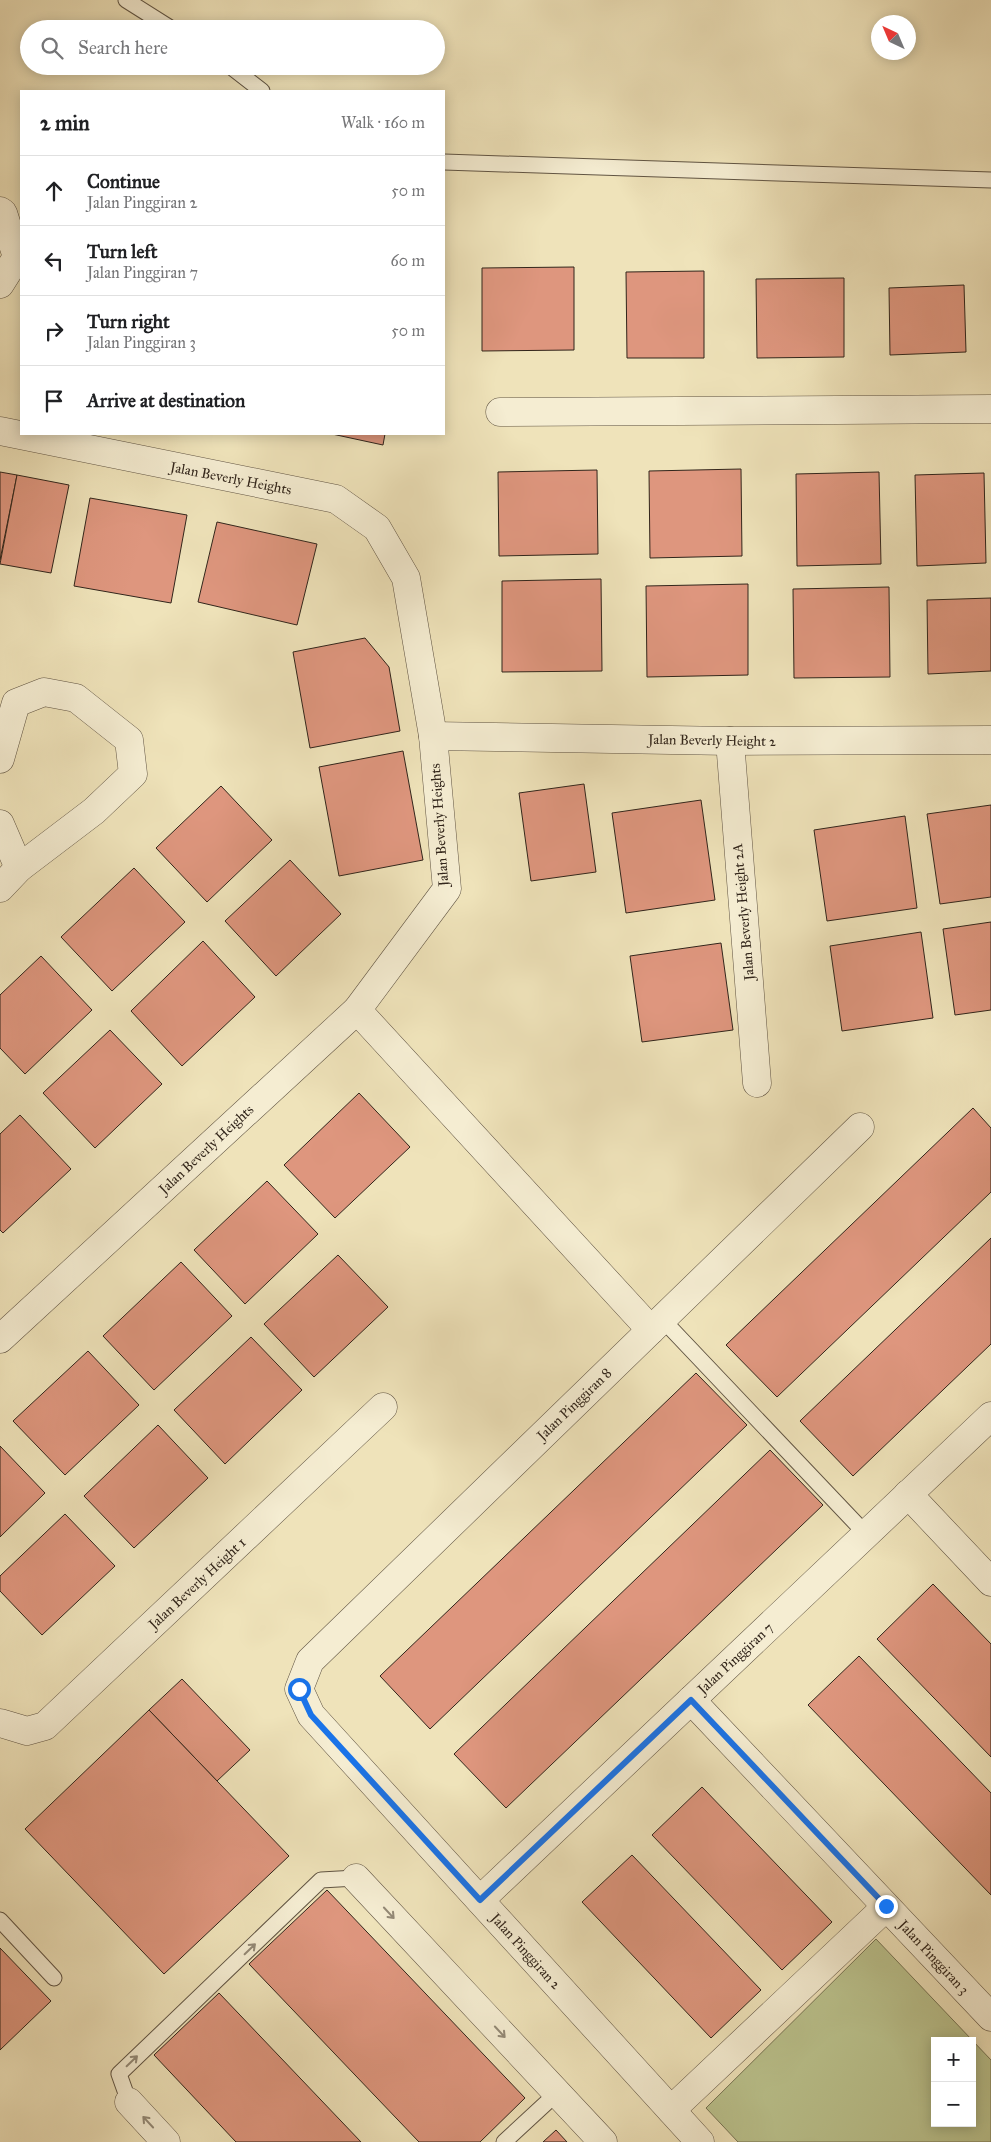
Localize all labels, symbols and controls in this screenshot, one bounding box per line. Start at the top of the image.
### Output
north arrow [871,15,916,60]
search box [20,20,445,75]
icon: search [38,34,66,62]
text: Search here [78,36,168,59]
text: 2 min [40,110,90,136]
text: Walk · 160 m [341,113,425,132]
text: Continue [87,170,160,193]
icon: ahead [40,177,68,205]
text: 50 m [391,181,425,200]
text: Jalan Pinggiran 2 [87,193,197,212]
text: Turn left [87,240,157,263]
icon: left [40,247,68,275]
text: 60 m [391,251,425,270]
text: Jalan Pinggiran 7 [87,263,198,282]
text: Turn right [87,310,170,333]
icon: right [40,317,68,345]
text: 50 m [391,321,425,340]
text: Jalan Pinggiran 3 [87,333,196,352]
icon: arrive [40,387,68,415]
text: Arrive at destination [87,389,245,412]
street label: Jalan Beverly Heights [167,458,293,500]
street label: Jalan Beverly Height 2 [646,731,776,751]
street label: Jalan Beverly Heights [427,763,453,889]
street label: Jalan Beverly Height 2A [729,842,759,983]
street label: Jalan Beverly Heights [154,1101,258,1200]
street label: Jalan Pinggiran 8 [532,1365,616,1446]
street label: Jalan Beverly Height 1 [144,1534,250,1635]
street label: Jalan Pinggiran 7 [693,1619,777,1700]
route start [288,1678,311,1701]
route end [875,1895,898,1918]
one-way arrow [383,1907,395,1920]
street label: Jalan Pinggiran 2 [485,1908,564,1994]
street label: Jalan Pinggiran 3 [893,1915,972,1999]
one-way arrow [243,1943,256,1955]
one-way arrow [494,2026,506,2038]
map controls [931,2037,976,2127]
button: + [931,2037,976,2082]
one-way arrow [126,2055,139,2067]
button: − [931,2082,976,2127]
one-way arrow [142,2116,154,2129]

